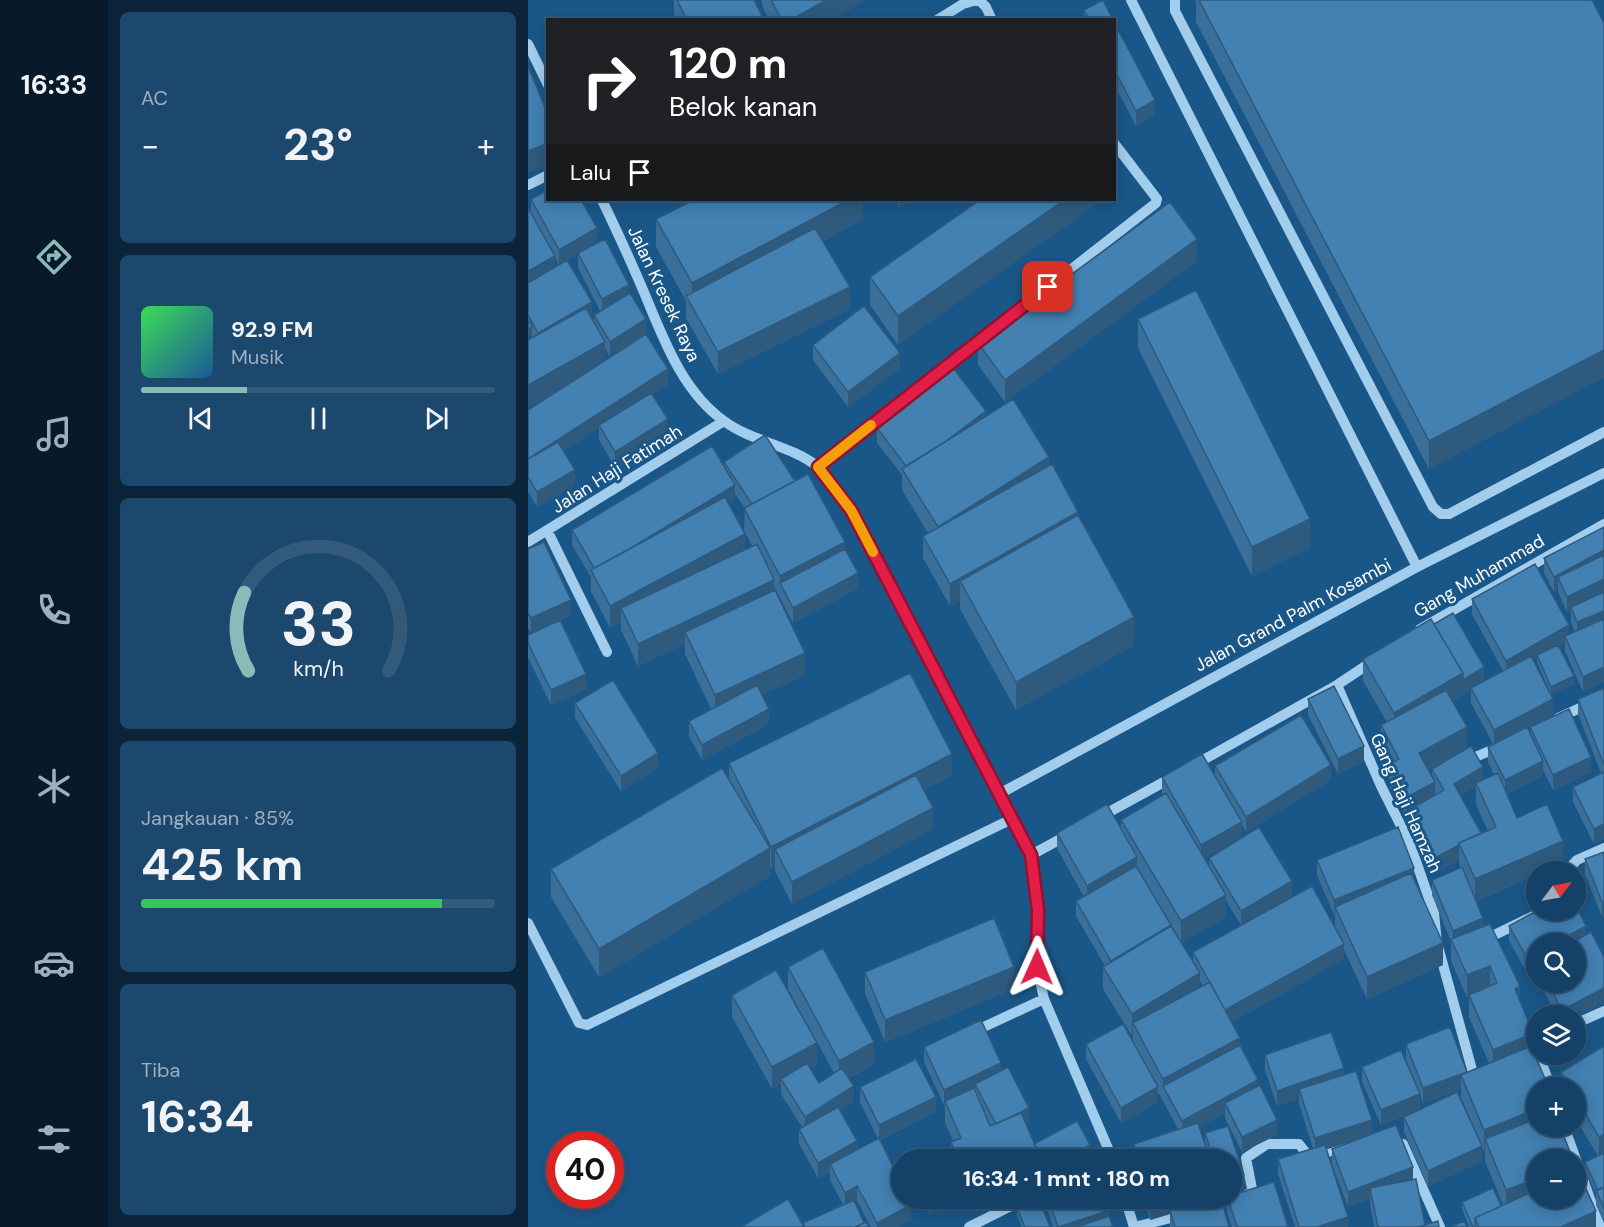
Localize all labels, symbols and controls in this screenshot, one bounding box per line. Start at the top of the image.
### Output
text: 120 m [669,36,787,91]
icon: right [570,42,648,120]
text: 16:33 [21,67,87,102]
text: AC [141,85,168,111]
text: Belok kanan [669,89,817,124]
text: 23° [283,115,353,174]
text: − [141,124,159,167]
text: + [477,124,495,167]
icon: arrive [623,156,656,189]
text: Lalu [570,158,611,187]
street label: Jalan Kresek Raya [622,222,706,366]
icon: directions [33,236,75,278]
pin [1022,261,1073,312]
icon: arrive [1031,270,1064,303]
text: 92.9 FM [231,315,313,344]
text: Musik [231,344,284,370]
icon: previous [184,402,217,435]
icon: pause [302,402,335,435]
icon: next [420,402,453,435]
icon: music [33,413,75,455]
street label: Jalan Haji Fatimah [547,419,687,519]
street label: Gang Muhammad [1409,529,1549,623]
street label: Jalan Grand Palm Kosambi [1190,553,1396,677]
text: 33 [280,583,356,664]
icon: phone [33,589,75,631]
text: km/h [293,655,343,683]
street label: Gang Haji Hamzah [1364,729,1448,877]
icon: climate [33,765,75,807]
text: Jangkauan · 85% [141,805,294,831]
text: 425 km [141,835,303,894]
north arrow [1526,861,1586,921]
map controls [1526,861,1586,1209]
button: search [1526,933,1586,993]
position arrow [1005,935,1069,999]
icon: car [33,942,75,984]
button: layers [1526,1005,1586,1065]
text: Tiba [141,1057,180,1083]
button: + [1526,1077,1586,1137]
text: 16:34 [141,1087,254,1146]
icon: filters [33,1118,75,1160]
speed limit sign: 40 [546,1131,624,1209]
button: − [1526,1149,1586,1209]
text: 16:34 · 1 mnt · 180 m [963,1164,1170,1193]

